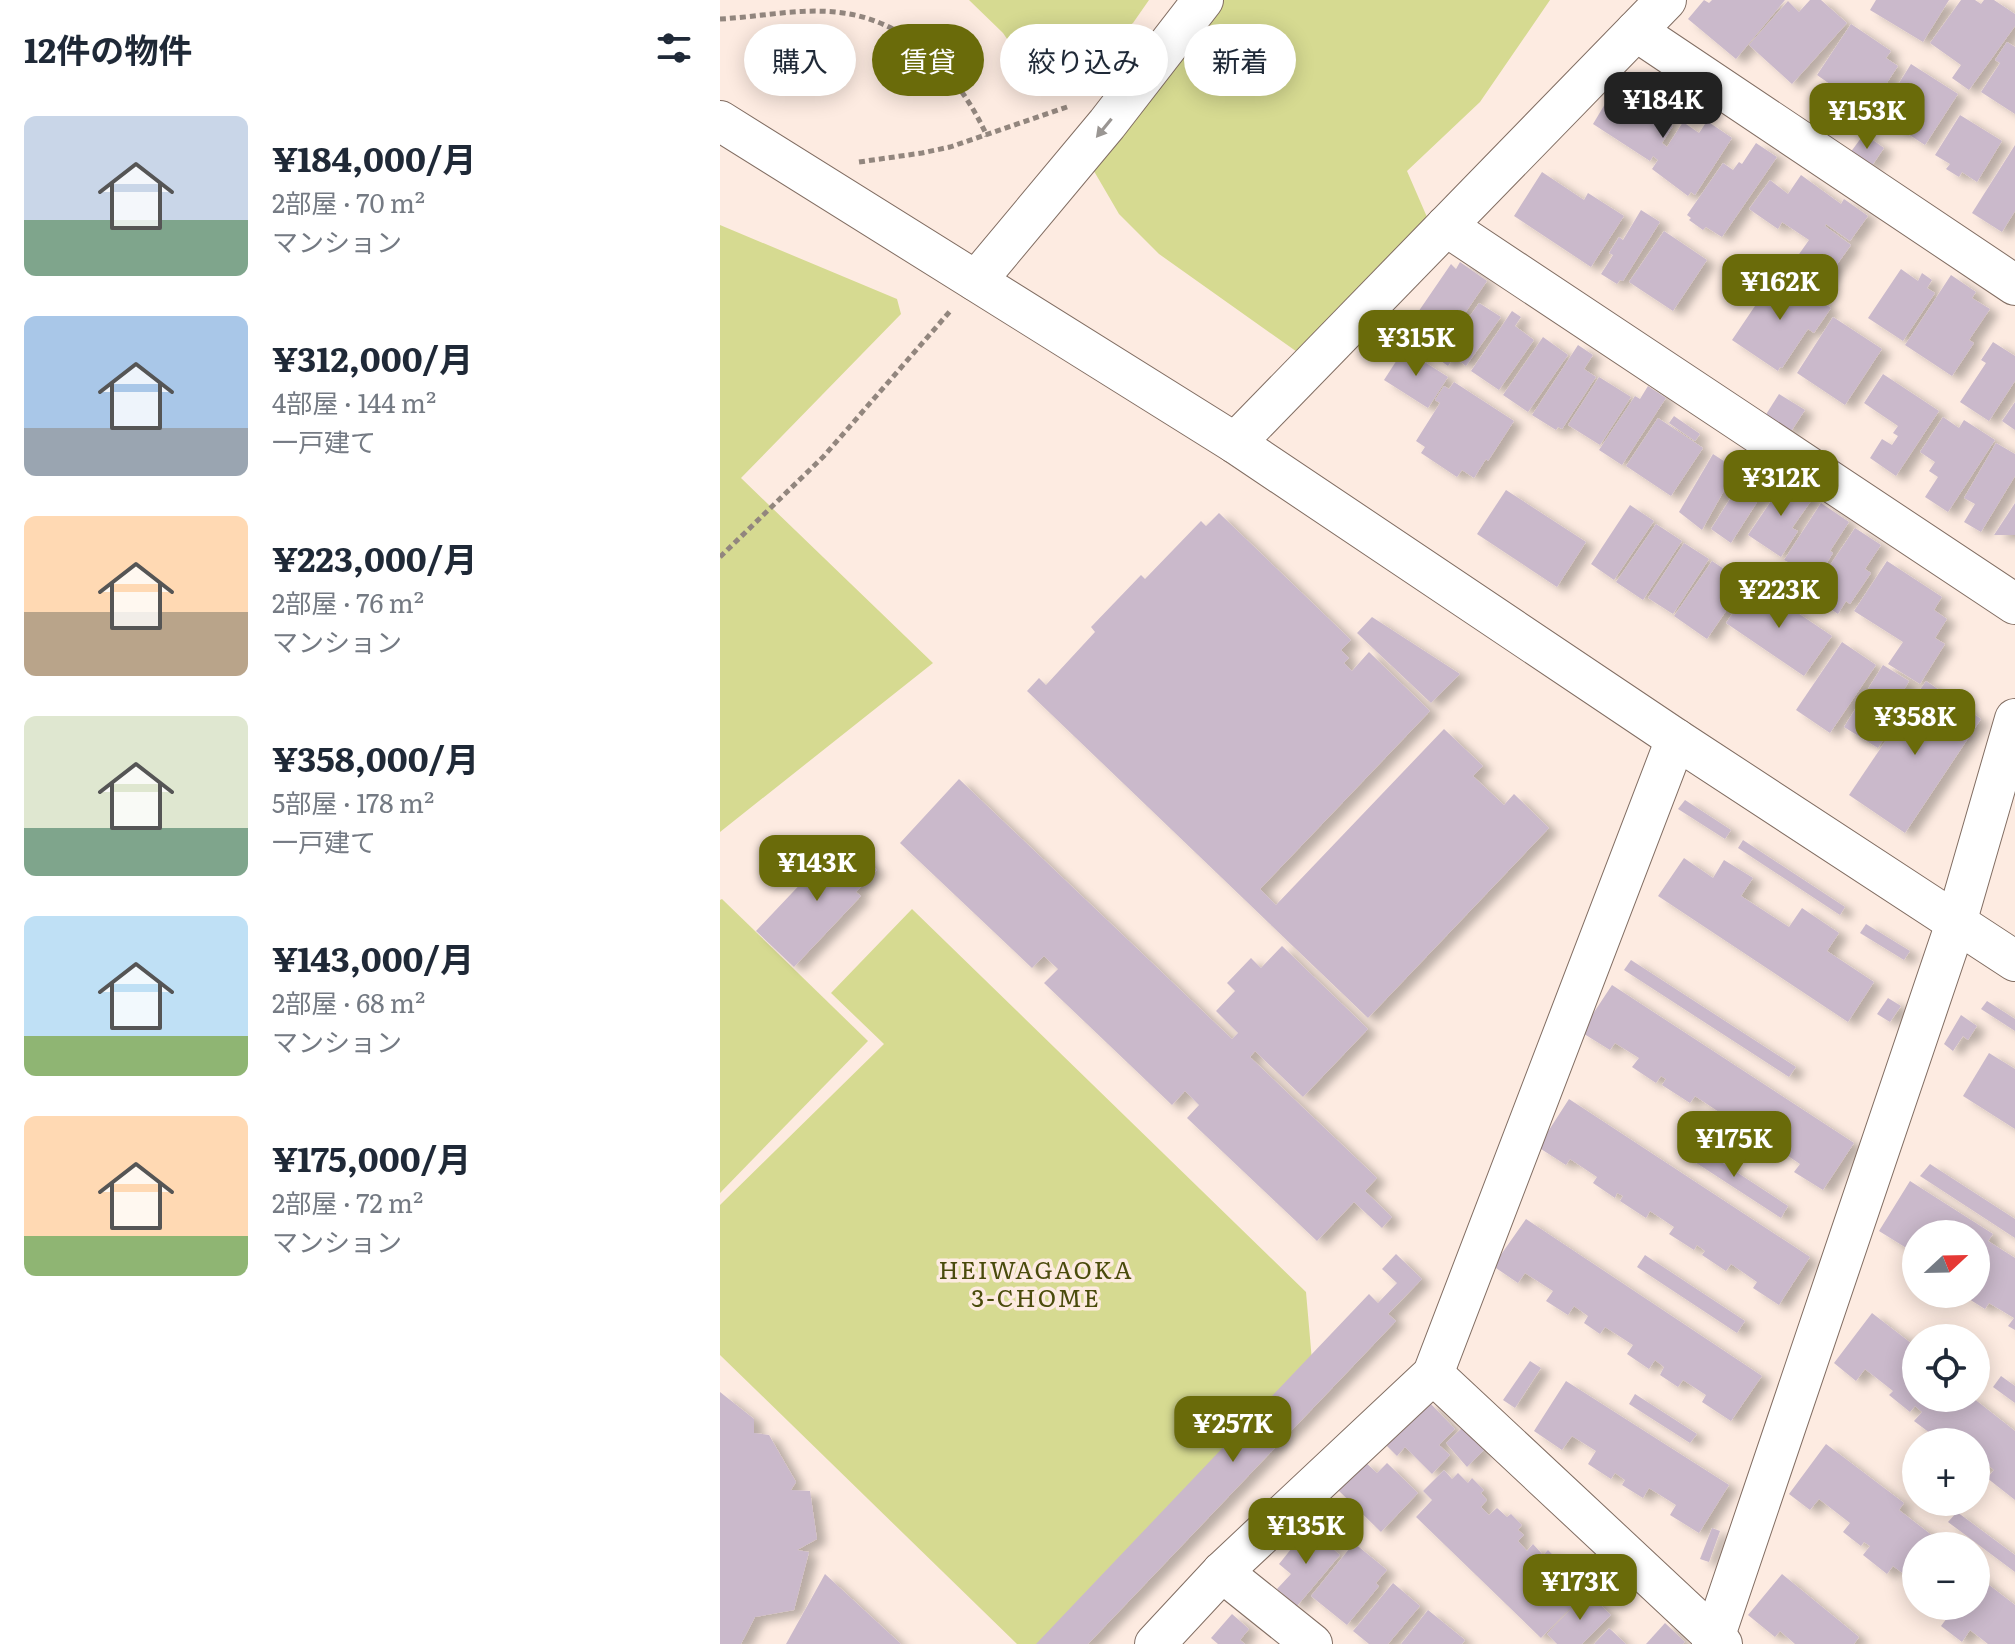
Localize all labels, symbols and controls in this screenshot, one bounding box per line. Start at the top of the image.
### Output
text: 12件の物件 [24,23,192,73]
chip: 購入 [744,24,856,96]
chip: 賃貸 [872,24,984,96]
chip: 絞り込み [1000,24,1168,96]
chip: 新着 [1184,24,1296,96]
icon: filters [652,26,696,70]
pin: ¥184K [1607,72,1719,140]
text: ¥184K [1622,78,1704,117]
pin: ¥153K [1811,83,1923,151]
text: ¥153K [1828,89,1906,128]
one-way arrow [1096,118,1112,138]
text: ¥184,000/月 [272,132,477,182]
icon: home [88,148,184,244]
text: 2部屋 · 70 m² [272,182,425,221]
text: マンション [272,221,402,260]
pin: ¥162K [1724,254,1836,322]
text: ¥162K [1740,260,1820,299]
pin: ¥315K [1360,310,1472,378]
text: ¥315K [1376,316,1456,355]
text: ¥312,000/月 [272,332,473,382]
icon: home [88,348,184,444]
text: 4部屋 · 144 m² [272,382,436,421]
text: 一戸建て [272,421,376,460]
pin: ¥312K [1725,450,1837,518]
text: ¥312K [1741,456,1821,495]
text: ¥223,000/月 [272,532,477,582]
icon: home [88,548,184,644]
pin: ¥223K [1723,562,1835,630]
text: ¥223K [1738,568,1820,607]
text: 2部屋 · 76 m² [272,582,424,621]
text: マンション [272,621,402,660]
pin: ¥358K [1859,689,1971,757]
text: ¥358K [1873,695,1957,734]
text: ¥358,000/月 [272,732,479,782]
icon: home [88,748,184,844]
text: 5部屋 · 178 m² [272,782,434,821]
text: 一戸建て [272,821,376,860]
pin: ¥143K [761,835,873,903]
text: ¥143K [777,841,857,880]
text: ¥143,000/月 [272,932,474,982]
icon: home [88,948,184,1044]
text: 2部屋 · 68 m² [272,982,425,1021]
text: マンション [272,1021,402,1060]
pin: ¥175K [1678,1111,1790,1179]
text: ¥175K [1695,1117,1773,1156]
text: ¥175,000/月 [272,1132,471,1182]
icon: home [88,1148,184,1244]
text: 2部屋 · 72 m² [272,1182,423,1221]
north arrow [1902,1220,1990,1308]
map controls [1902,1220,1990,1620]
text: マンション [272,1221,402,1260]
district label: HEIWAGAOKA 3-CHOME [938,1251,1134,1314]
button: locate [1902,1324,1990,1412]
pin: ¥257K [1177,1396,1289,1464]
text: ¥257K [1192,1402,1274,1441]
button: + [1902,1428,1990,1516]
pin: ¥135K [1250,1498,1362,1566]
text: ¥135K [1266,1504,1346,1543]
button: − [1902,1532,1990,1620]
pin: ¥173K [1524,1554,1636,1622]
text: ¥173K [1541,1560,1619,1599]

